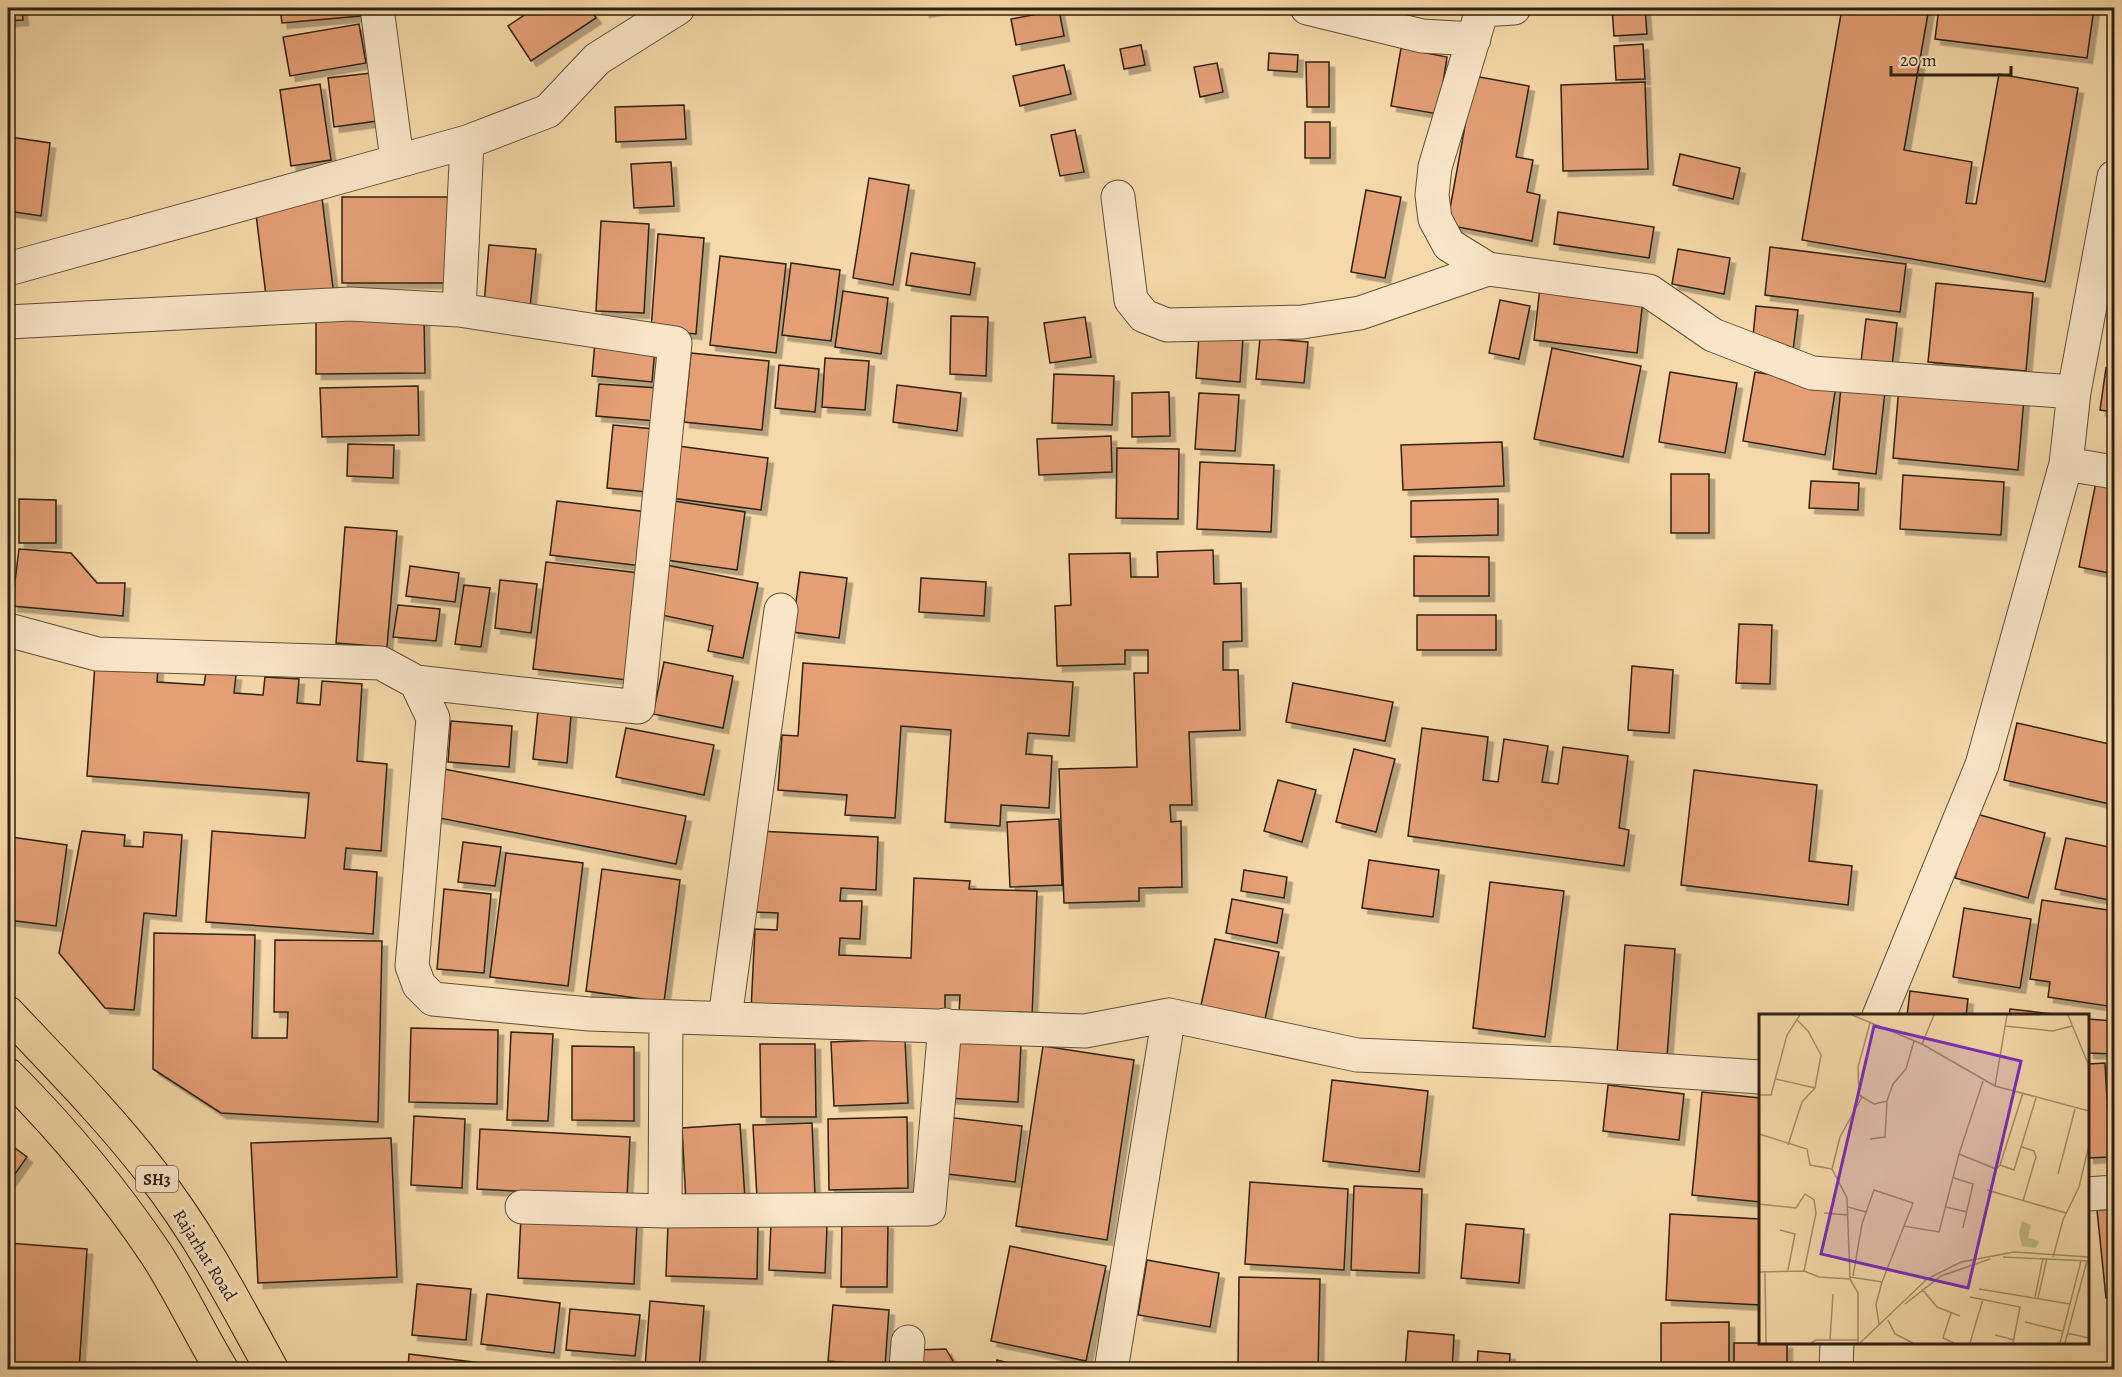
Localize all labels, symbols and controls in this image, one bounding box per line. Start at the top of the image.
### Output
scale bar [1891,39,2011,77]
text: 20 m [1900,48,1937,72]
inset map [1759,1014,2089,1344]
road number: SH3 [136,1166,178,1192]
street label: Rajarhat Road [167,1205,243,1306]

